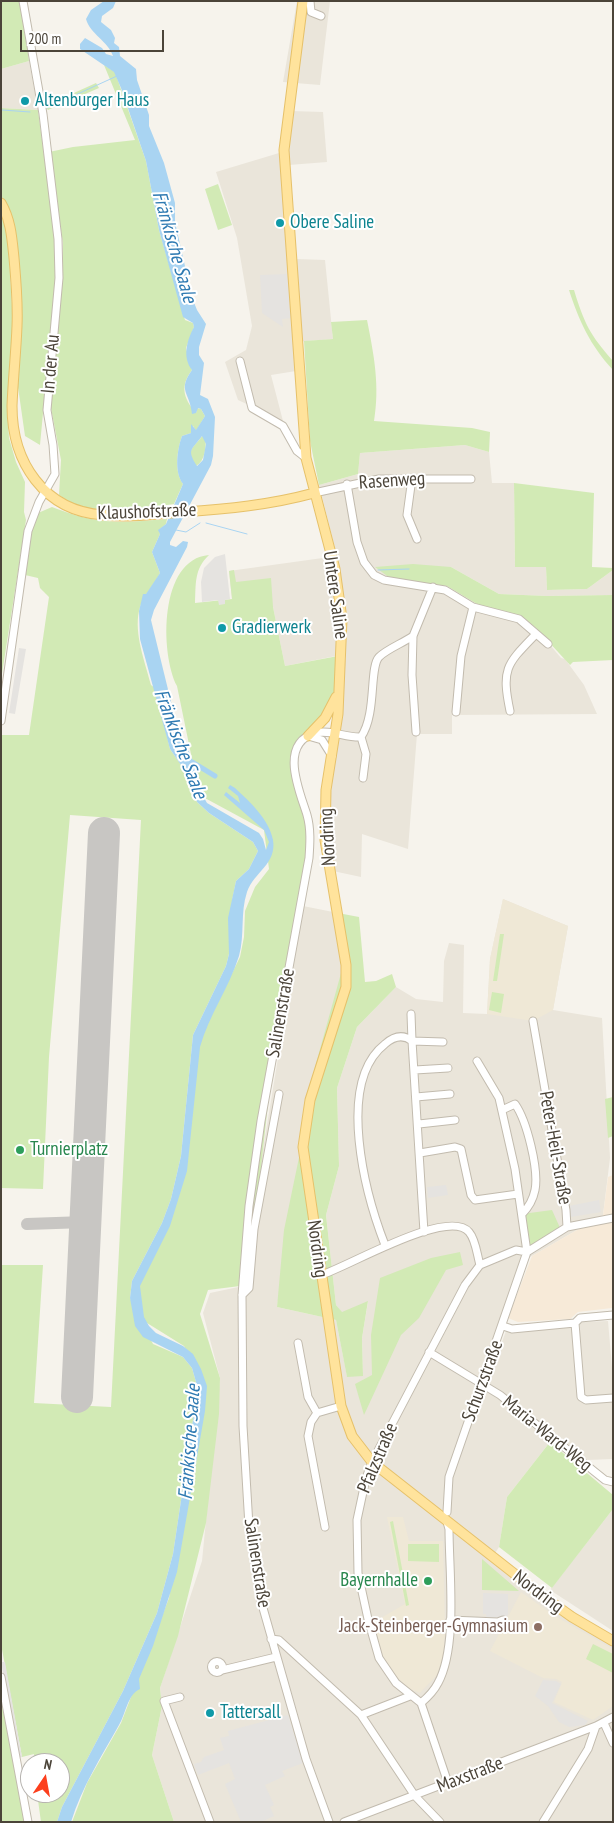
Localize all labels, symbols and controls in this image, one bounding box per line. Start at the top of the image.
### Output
scale bar [22,20,166,52]
text: 200 m [28,29,61,48]
place label: Altenburger Haus [35,90,149,112]
marker: Altenburger Haus [19,95,31,107]
water label: Fränkische Saale [147,188,201,306]
place label: Obere Saline [290,212,374,234]
marker: Obere Saline [274,217,286,229]
street label: In der Au [37,333,65,395]
street label: Rasenweg [358,467,426,495]
street label: Klaushofstraße [97,499,197,525]
street label: Untere Saline [318,549,352,641]
place label: Gradierwerk [232,617,311,639]
marker: Gradierwerk [216,622,228,634]
water label: Fränkische Saale [148,686,212,802]
street label: Nordring [315,808,341,866]
street label: Salinenstraße [262,967,300,1059]
street label: Peter-Heil-Straße [534,1089,576,1207]
place label: Turnierplatz [30,1139,108,1161]
marker: Turnierplatz [14,1144,26,1156]
street label: Nordring [302,1219,332,1279]
street label: Schurzstraße [458,1337,508,1425]
water label: Fränkische Saale [174,1384,206,1500]
street label: Maria-Ward-Weg [498,1391,596,1477]
street label: Pfalzstraße [353,1420,403,1496]
street label: Salinenstraße [239,1517,275,1609]
street label: Nordring [508,1566,568,1618]
place label: Bayernhalle [340,1570,418,1592]
marker: Bayernhalle [422,1575,434,1587]
place label: Jack-Steinberger-Gymnasium [339,1616,528,1638]
marker: Jack-Steinberger-Gymnasium [532,1621,544,1633]
place label: Tattersall [220,1702,281,1724]
marker: Tattersall [204,1707,216,1719]
street label: Maxstraße [434,1752,506,1798]
north arrow [20,1753,70,1803]
text: N [42,1755,53,1774]

